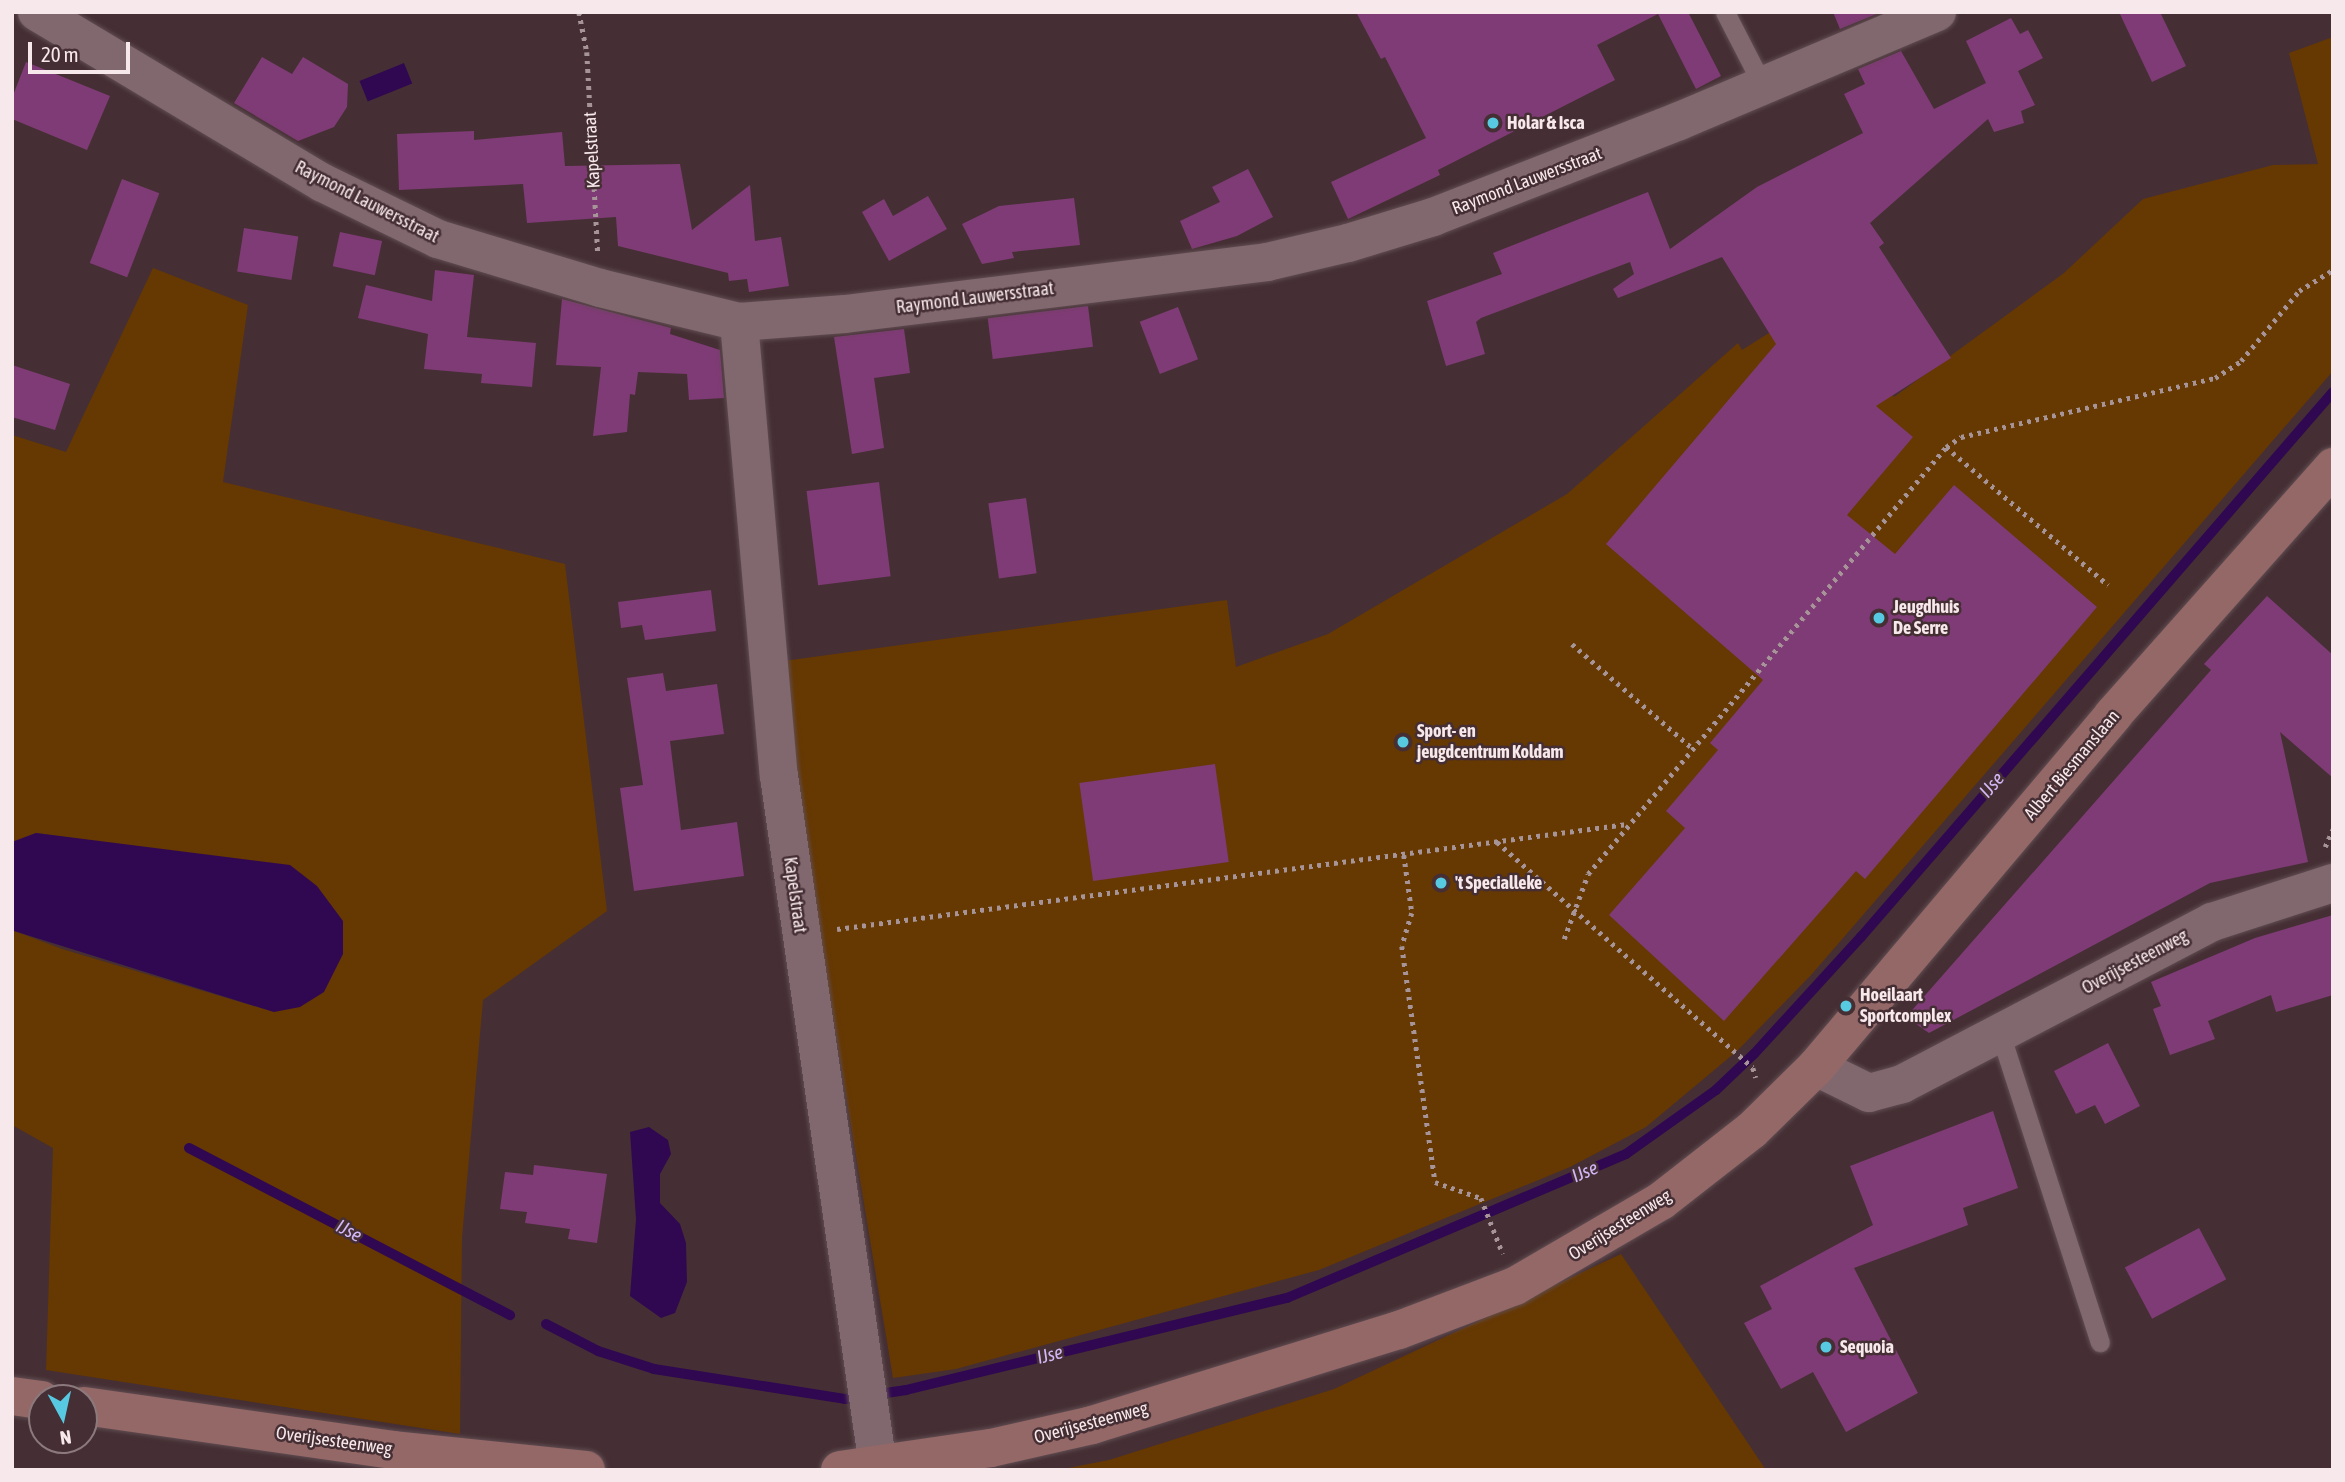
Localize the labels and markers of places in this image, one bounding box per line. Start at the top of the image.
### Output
place label: Holar & Isca [1507,112,1585,134]
marker: Holar & Isca [1485,115,1501,131]
place label: Jeugdhuis De Serre [1893,597,1959,640]
marker: Jeugdhuis De Serre [1871,610,1887,626]
place label: Sport- en jeugdcentrum Koldam [1417,721,1563,764]
marker: Sport- en jeugdcentrum Koldam [1395,734,1411,750]
place label: 't Specialleke [1455,872,1542,894]
marker: 't Specialleke [1433,875,1449,891]
place label: Hoeilaart Sportcomplex [1860,985,1951,1028]
marker: Hoeilaart Sportcomplex [1838,998,1854,1014]
place label: Sequoia [1840,1336,1894,1358]
marker: Sequoia [1818,1339,1834,1355]

